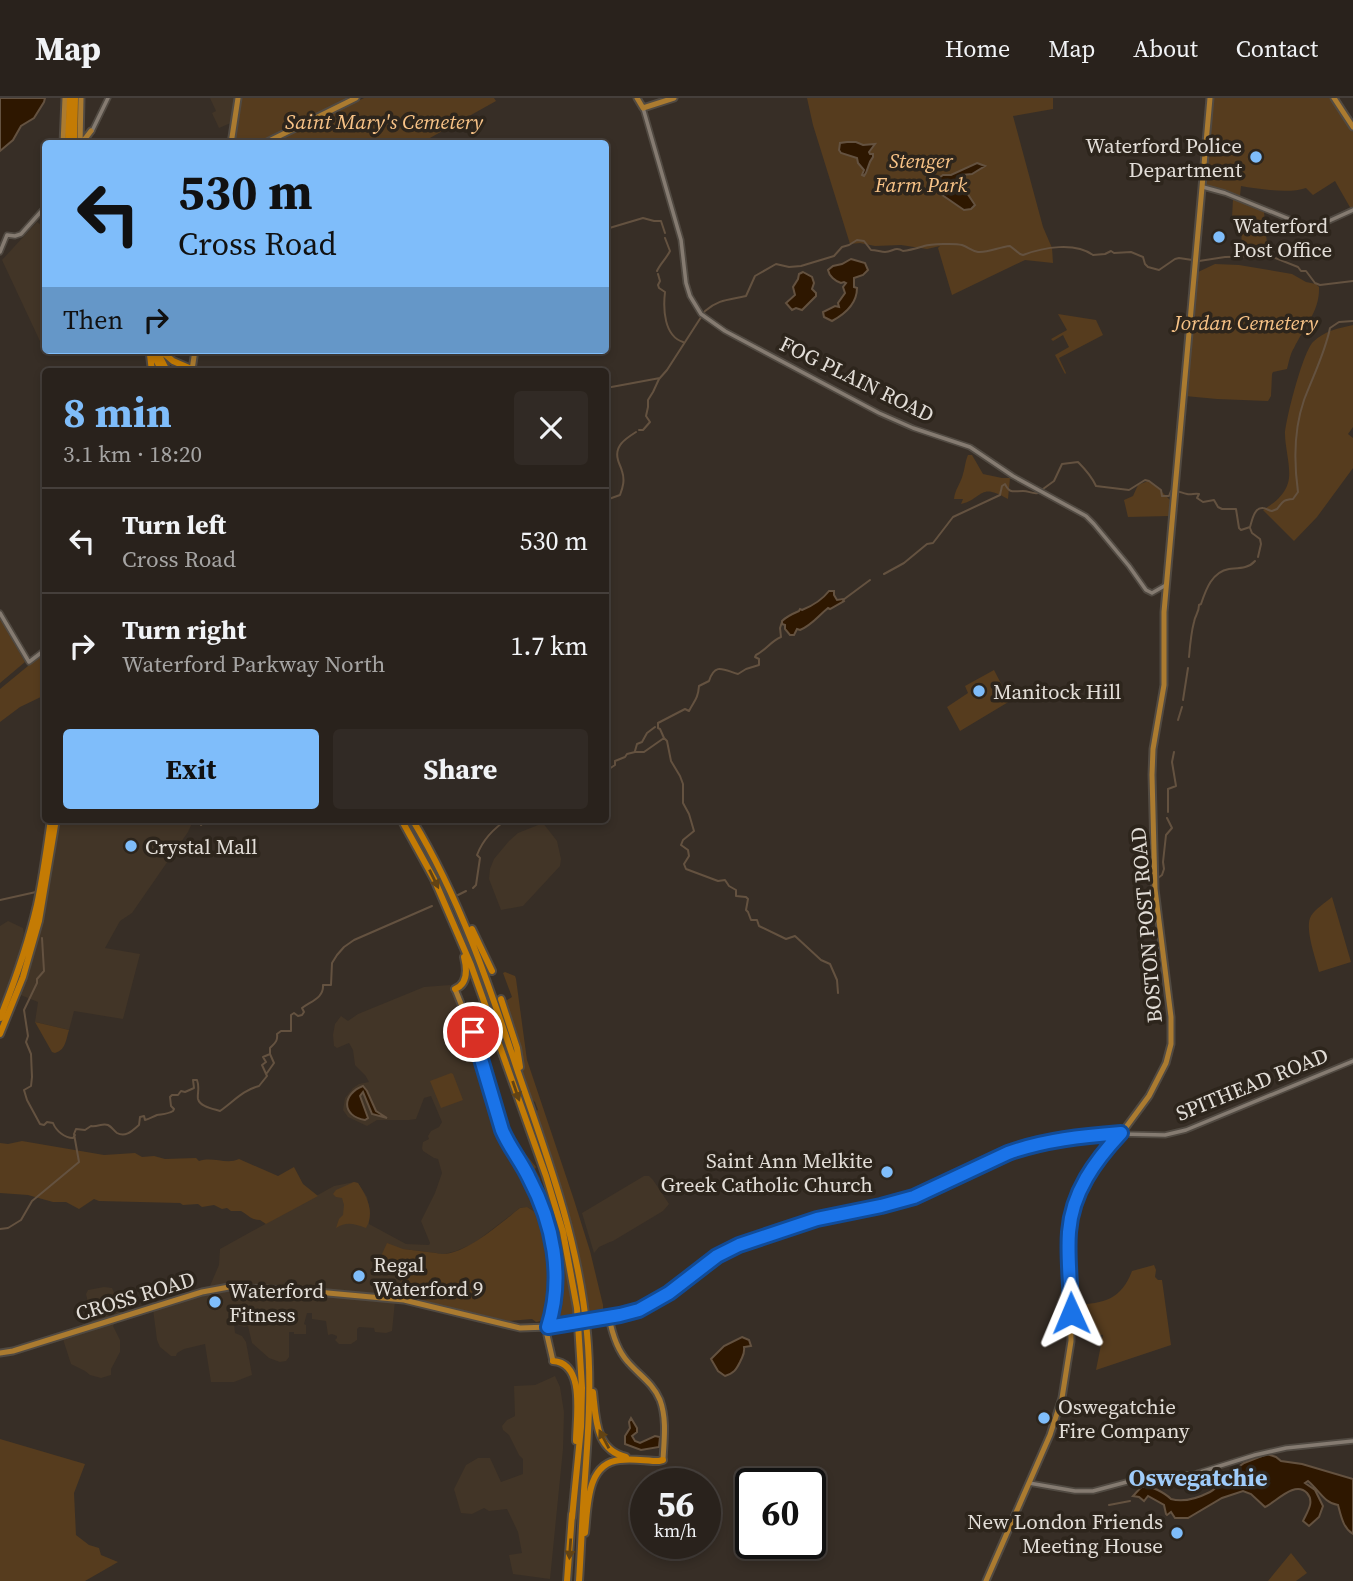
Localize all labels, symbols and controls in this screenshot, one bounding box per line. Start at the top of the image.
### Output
text: Map [35,26,101,71]
text: Home [945,32,1010,65]
text: Map [1048,32,1095,65]
text: About [1133,32,1198,65]
text: Contact [1236,32,1318,65]
park label: Saint Mary's Cemetery [285,107,484,136]
place label: Waterford Police Department [1085,131,1242,184]
park label: Stenger Farm Park [874,146,967,199]
marker: Waterford Police Department [1248,149,1264,165]
text: 530 m [178,158,313,225]
icon: left [63,168,154,259]
place label: Waterford Post Office [1233,211,1332,264]
text: Cross Road [178,222,337,266]
marker: Waterford Post Office [1211,229,1227,245]
icon: right [137,301,175,339]
text: Then [63,302,123,338]
park label: Jordan Cemetery [1171,308,1319,337]
street label: FOG PLAIN ROAD [775,329,939,429]
text: 8 min [63,383,172,441]
button: close [514,391,588,465]
text: 3.1 km · 18:20 [63,438,202,470]
text: Turn left [122,507,226,543]
icon: left [63,522,101,560]
text: 530 m [520,523,588,559]
text: Cross Road [122,543,236,575]
text: Turn right [122,612,246,648]
icon: right [63,627,101,665]
text: 1.7 km [510,628,588,664]
text: Waterford Parkway North [122,648,385,680]
place label: Manitock Hill [993,677,1121,706]
marker: Manitock Hill [971,683,987,699]
button: Exit [63,729,319,809]
button: Share [333,729,588,809]
street label: BOSTON POST ROAD [1123,826,1169,1024]
place label: Crystal Mall [145,832,257,861]
marker: Crystal Mall [123,838,139,854]
one-way arrow [428,869,439,889]
pin [443,1002,503,1062]
icon: arrive [454,1013,492,1051]
street label: SPITHEAD ROAD [1172,1040,1332,1128]
one-way arrow [511,1081,522,1102]
place label: Saint Ann Melkite Greek Catholic Church [661,1146,873,1199]
marker: Saint Ann Melkite Greek Catholic Church [879,1164,895,1180]
place label: Regal Waterford 9 [373,1250,483,1303]
street label: CROSS ROAD [72,1264,198,1328]
marker: Regal Waterford 9 [351,1268,367,1284]
place label: Waterford Fitness [229,1276,324,1329]
position arrow [1034,1276,1108,1350]
marker: Waterford Fitness [207,1294,223,1310]
place label: Oswegatchie Fire Company [1058,1392,1190,1445]
marker: Oswegatchie Fire Company [1036,1410,1052,1426]
one-way arrow [598,1428,610,1448]
district label: Oswegatchie [1129,1461,1267,1494]
speed limit sign: 60 [735,1468,826,1559]
text: 56 [657,1480,694,1528]
place label: New London Friends Meeting House [967,1507,1163,1560]
text: km/h [654,1518,697,1543]
marker: New London Friends Meeting House [1169,1525,1185,1541]
one-way arrow [564,1539,575,1561]

